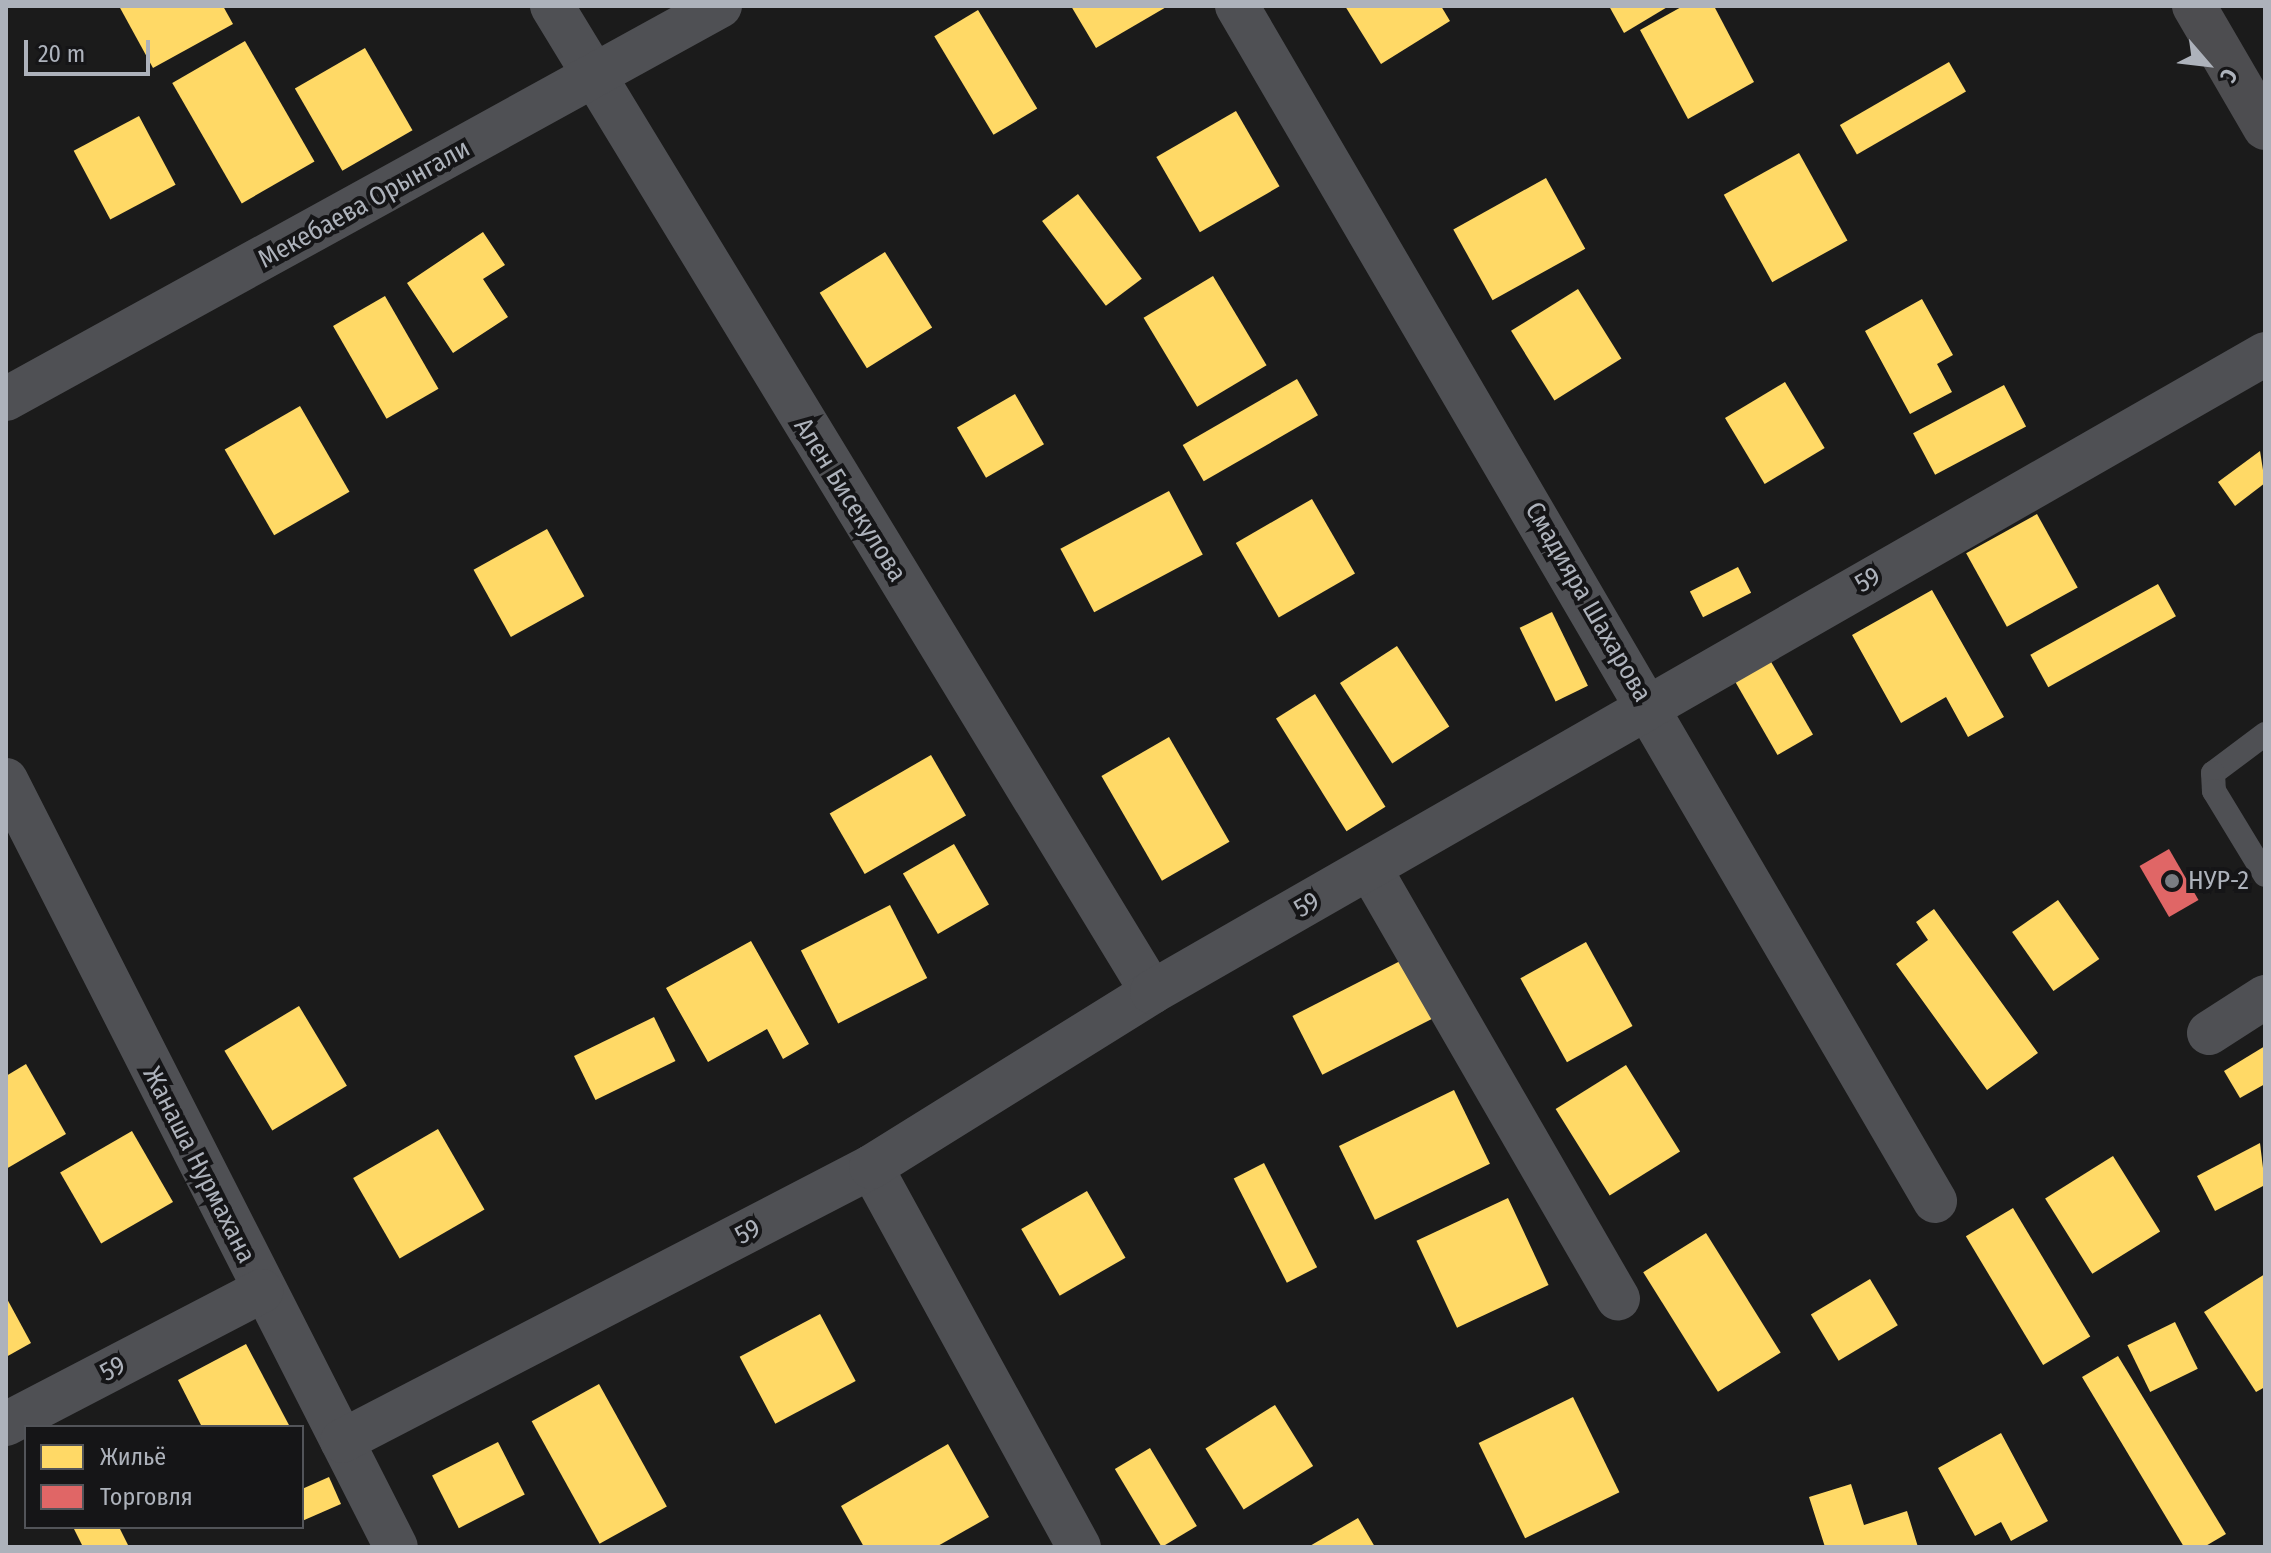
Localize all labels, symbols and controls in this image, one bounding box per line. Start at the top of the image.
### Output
scale bar [28,24,154,74]
north arrow [2167,24,2247,104]
text: 20 m [38,40,85,68]
text: С [2214,64,2243,87]
street label: Мекебаева Орынгали [253,133,475,275]
street label: Ален Бисекулова [787,412,913,588]
street label: Смадияра Шахарова [1518,497,1658,707]
street label: 59 [1850,560,1886,600]
place label: НУР-2 [2188,865,2249,897]
marker: НУР-2 [2163,872,2181,890]
street label: 59 [1289,885,1325,925]
street label: Жанаша Нурмахана [136,1062,262,1268]
street label: 59 [730,1213,766,1251]
street label: 59 [95,1350,131,1388]
legend [24,1425,304,1529]
text: Жильё [100,1443,166,1471]
text: Торговля [100,1483,193,1511]

